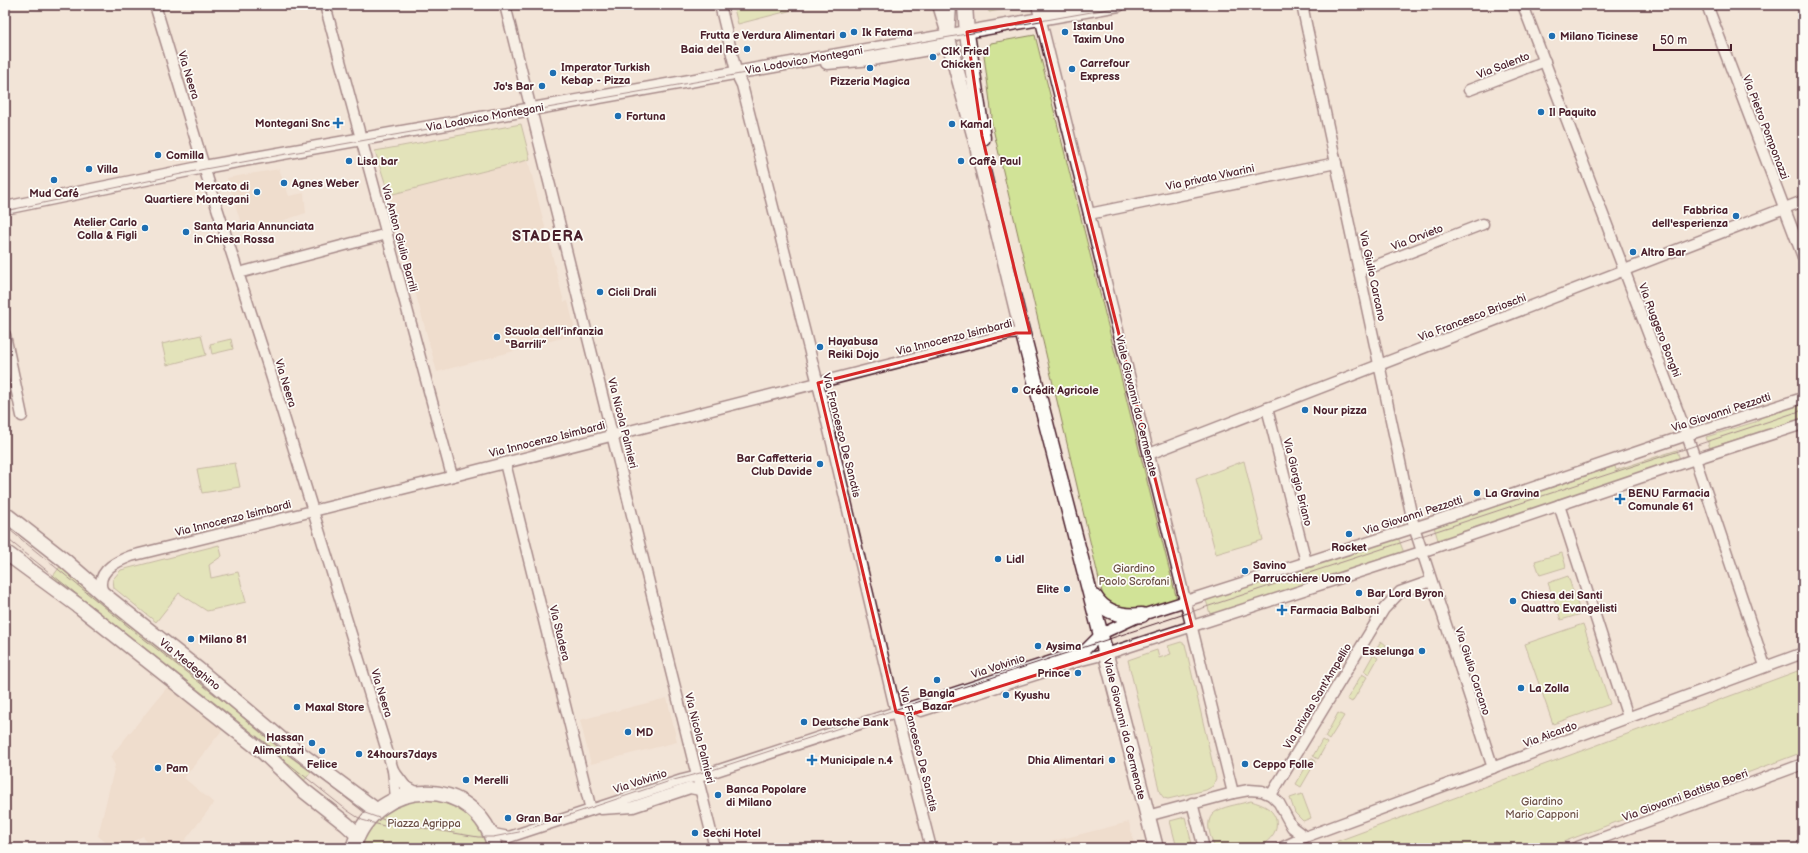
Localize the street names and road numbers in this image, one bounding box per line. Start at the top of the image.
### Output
street label: Via Lodovico Montegani [744,44,864,77]
street label: Via Neera [175,49,202,101]
street label: Via Salento [1475,49,1531,82]
street label: Via Pietro Pomponazzi [1740,73,1791,181]
street label: Via Lodovico Montegani [425,101,545,134]
street label: Via privata Vivarini [1165,162,1256,193]
street label: Via Anton Giulio Barrili [379,183,420,293]
street label: Via Orvieto [1389,222,1445,253]
street label: Via Giulio Carcano [1357,230,1388,322]
street label: Via Ruggero Bonghi [1636,281,1683,379]
street label: Via Francesco Brioschi [1416,291,1528,344]
street label: Via Innocenzo Isimbardi [895,317,1014,358]
street label: Viale Giovanni da Cermenate [1113,334,1161,479]
street label: Via Neera [272,357,299,409]
street label: Via Francesco De Sanctis [820,372,863,499]
street label: Via Nicola Palmieri [605,376,640,470]
street label: Via Giovanni Pezzotti [1670,390,1772,435]
street label: Via Innocenzo Isimbardi [488,419,607,460]
street label: Via Giorgio Briano [1280,437,1315,528]
street label: Via Giovanni Pezzotti [1362,493,1464,538]
street label: Via Innocenzo Isimbardi [174,498,293,539]
street label: Via Stadera [546,604,573,662]
street label: Via Giulio Carcano [1452,625,1493,717]
street label: Via Medeghino [157,636,223,693]
street label: Via privata Sant'Ampellio [1281,641,1354,752]
street label: Via Volvinio [970,652,1027,681]
street label: Viale Giovanni da Cermenate [1101,657,1149,802]
street label: Via Neera [368,667,395,719]
street label: Via Francesco De Sanctis [897,686,940,813]
street label: Via Nicola Palmieri [682,691,717,785]
street label: Via Aicardo [1522,719,1579,750]
street label: Via Volvinio [612,767,669,796]
street label: Via Giovanni Battista Boeri [1621,767,1750,824]

